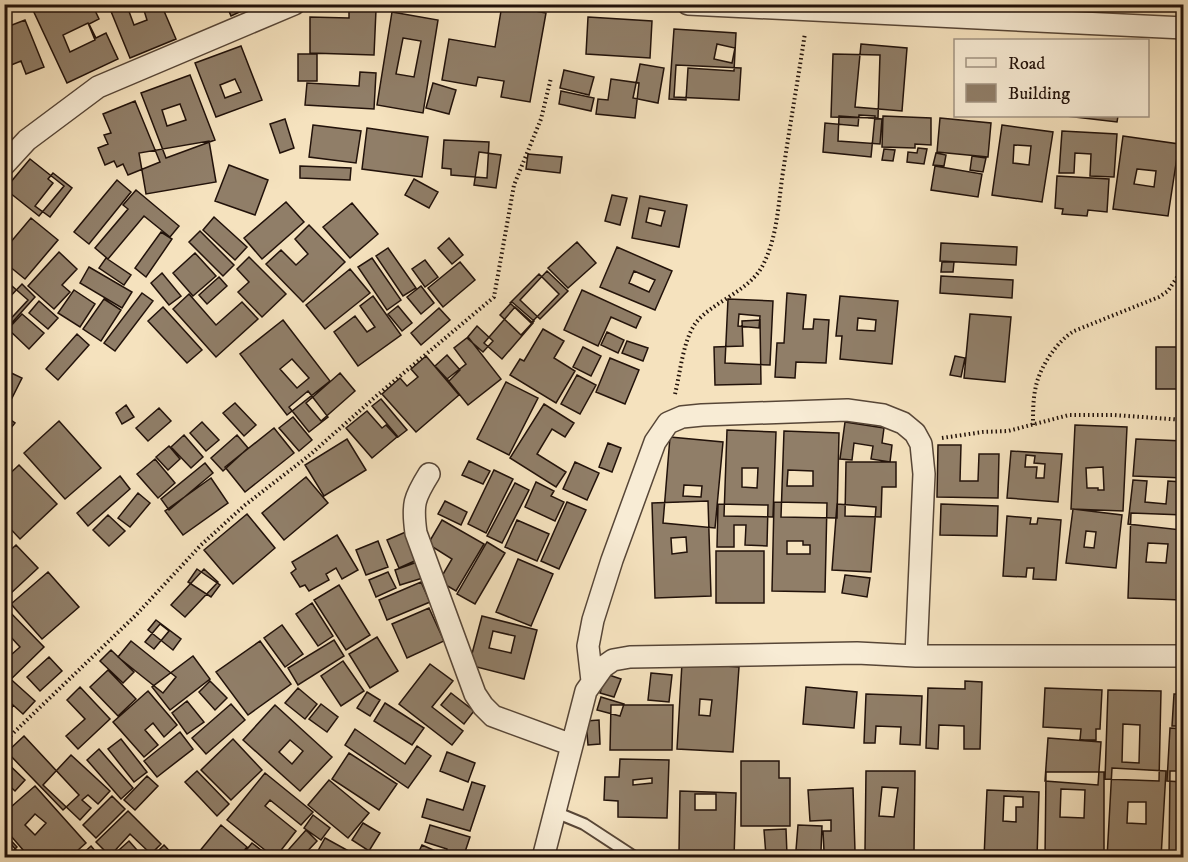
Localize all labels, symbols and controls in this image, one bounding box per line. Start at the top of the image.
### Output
legend [954,39,1149,117]
text: Road [1008,53,1045,75]
text: Building [1008,83,1070,105]

